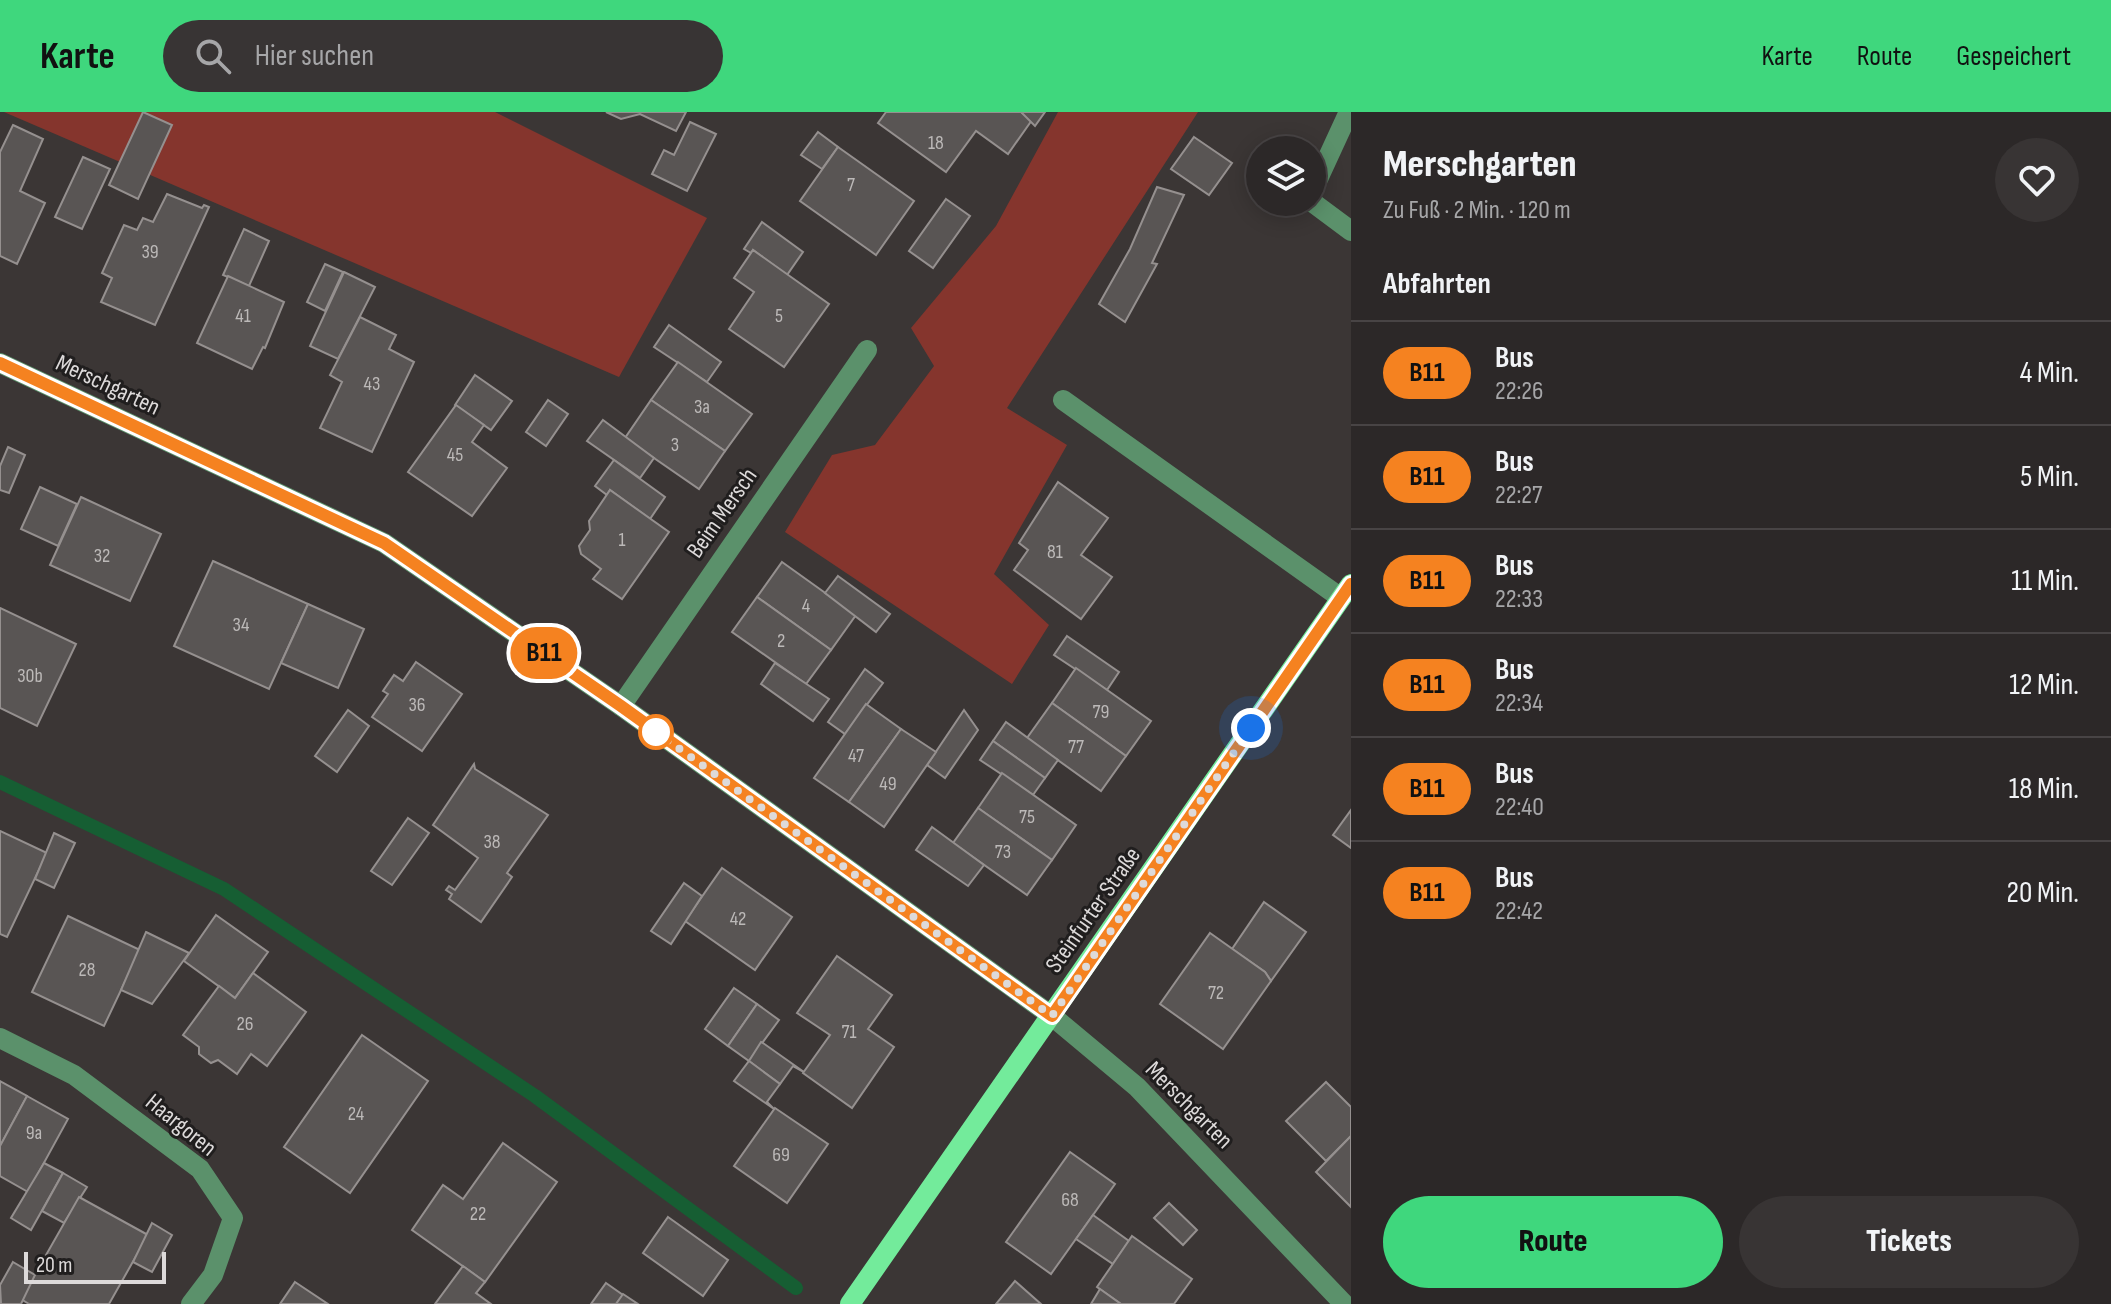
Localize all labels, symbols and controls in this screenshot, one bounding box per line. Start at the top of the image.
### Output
search box [163,20,723,92]
text: Karte [40,34,115,79]
icon: search [191,34,235,78]
text: Hier suchen [255,38,374,74]
text: Karte [1762,40,1813,73]
text: Route [1857,40,1912,73]
text: Gespeichert [1956,40,2071,73]
house number: 18 [928,131,944,155]
map controls [1246,136,1326,216]
button: layers [1246,136,1326,216]
button: heart [1995,138,2079,222]
text: Merschgarten [1383,142,1576,187]
house number: 7 [847,173,855,197]
text: Zu Fuß · 2 Min. · 120 m [1383,195,1571,226]
house number: 39 [141,240,159,264]
text: Abfahrten [1383,266,1491,302]
house number: 41 [235,304,251,328]
house number: 5 [775,304,783,328]
text: Bus [1495,340,1534,376]
street label: Merschgarten [51,348,165,422]
text: 4 Min. [2020,355,2079,391]
text: B11 [1409,356,1445,389]
house number: 43 [364,372,380,396]
text: 22:26 [1495,376,1543,407]
house number: 3a [694,395,710,419]
house number: 3 [671,433,679,457]
house number: 45 [447,443,463,467]
text: Bus [1495,444,1534,480]
text: 5 Min. [2020,459,2079,495]
text: B11 [1409,460,1445,493]
street label: Beim Mersch [681,463,763,563]
text: 22:27 [1495,480,1543,511]
house number: 1 [619,528,626,552]
house number: 81 [1047,540,1063,564]
house number: 32 [94,544,110,568]
text: Bus [1495,548,1534,584]
text: 11 Min. [2011,563,2079,599]
text: B11 [1409,564,1445,597]
text: 22:33 [1495,584,1543,615]
house number: 4 [802,594,810,618]
house number: 34 [233,613,249,637]
line badge: B11 [498,627,590,679]
house number: 2 [777,629,785,653]
text: B11 [526,636,562,669]
text: Bus [1495,652,1534,688]
house number: 30b [17,664,43,688]
text: 12 Min. [2009,667,2079,703]
text: B11 [1409,668,1445,701]
text: 22:34 [1495,688,1543,719]
house number: 36 [408,693,426,717]
house number: 79 [1093,700,1109,724]
your location [1231,708,1271,748]
unlabelled marker [639,715,673,749]
house number: 77 [1068,735,1084,759]
house number: 47 [848,744,864,768]
text: Bus [1495,756,1534,792]
text: 18 Min. [2009,771,2079,807]
house number: 49 [879,772,897,796]
text: B11 [1409,772,1445,805]
text: 22:40 [1495,792,1544,823]
house number: 75 [1019,805,1035,829]
house number: 38 [483,830,501,854]
house number: 73 [995,840,1011,864]
street label: Steinfurter Straße [1039,842,1147,978]
text: Bus [1495,860,1534,896]
text: 20 Min. [2007,875,2079,911]
text: B11 [1409,876,1445,909]
text: 22:42 [1495,896,1543,927]
house number: 42 [730,907,746,931]
house number: 28 [79,958,96,982]
house number: 72 [1208,981,1224,1005]
house number: 26 [237,1012,254,1036]
house number: 71 [841,1020,857,1044]
street label: Merschgarten [1139,1055,1239,1155]
street label: Haargoren [140,1088,222,1162]
house number: 24 [348,1102,364,1126]
house number: 9a [26,1121,42,1145]
house number: 69 [772,1143,790,1167]
house number: 68 [1061,1188,1079,1212]
button: Route [1383,1196,1723,1288]
button: Tickets [1739,1196,2079,1288]
house number: 22 [470,1202,486,1226]
scale bar [24,1248,166,1284]
text: 20 m [36,1252,73,1279]

